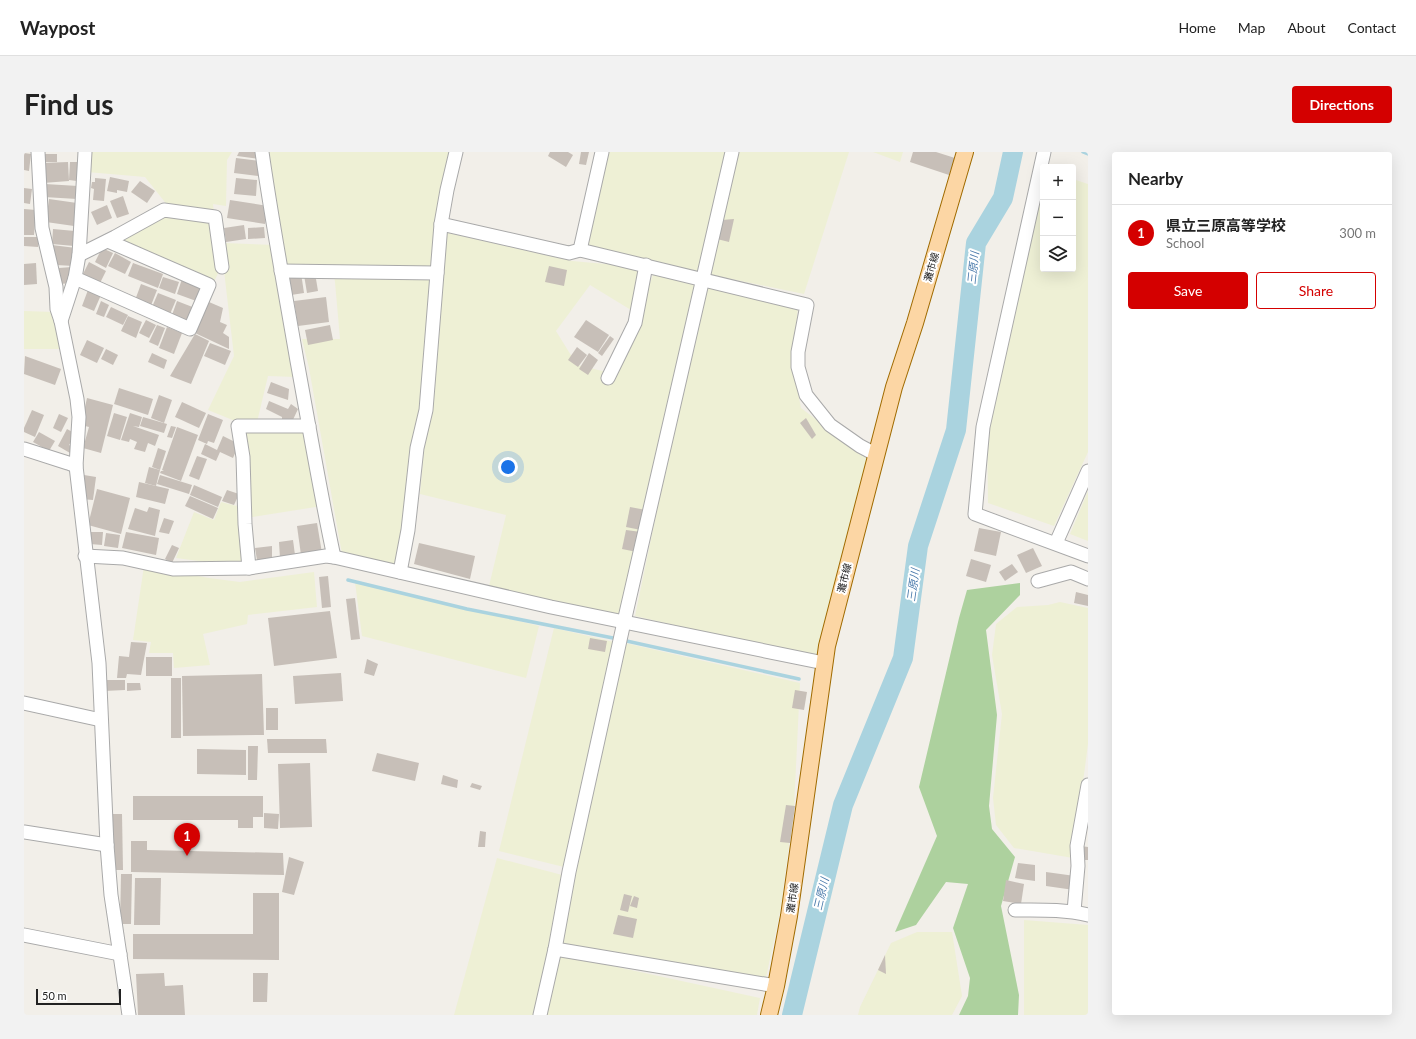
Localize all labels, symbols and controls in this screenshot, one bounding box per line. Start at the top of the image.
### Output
text: Waypost [20,16,95,39]
text: Home [1178,19,1216,36]
text: Map [1238,19,1265,36]
text: About [1287,19,1325,36]
text: Contact [1347,19,1396,36]
button: Directions [1292,86,1392,123]
text: Find us [24,87,114,121]
map controls [1040,164,1076,272]
button: + [1040,164,1076,200]
text: Nearby [1128,168,1183,189]
button: − [1040,200,1076,236]
text: 県立三原高等学校 [1166,216,1286,234]
text: 1 [1137,225,1145,241]
text: 300 m [1339,225,1376,241]
text: School [1166,235,1204,251]
button: layers [1040,236,1076,272]
water label: 三原川 [964,250,981,285]
street label: 灘市線 [921,251,941,283]
button: Save [1128,272,1248,309]
button: Share [1256,272,1376,309]
your location [498,457,518,477]
street label: 灘市線 [835,562,853,594]
water label: 三原川 [904,567,921,602]
pin: 1 [174,823,200,856]
water label: 三原川 [810,875,831,911]
street label: 灘市線 [784,882,800,914]
scale bar [36,987,121,1006]
text: 50 m [42,989,67,1002]

